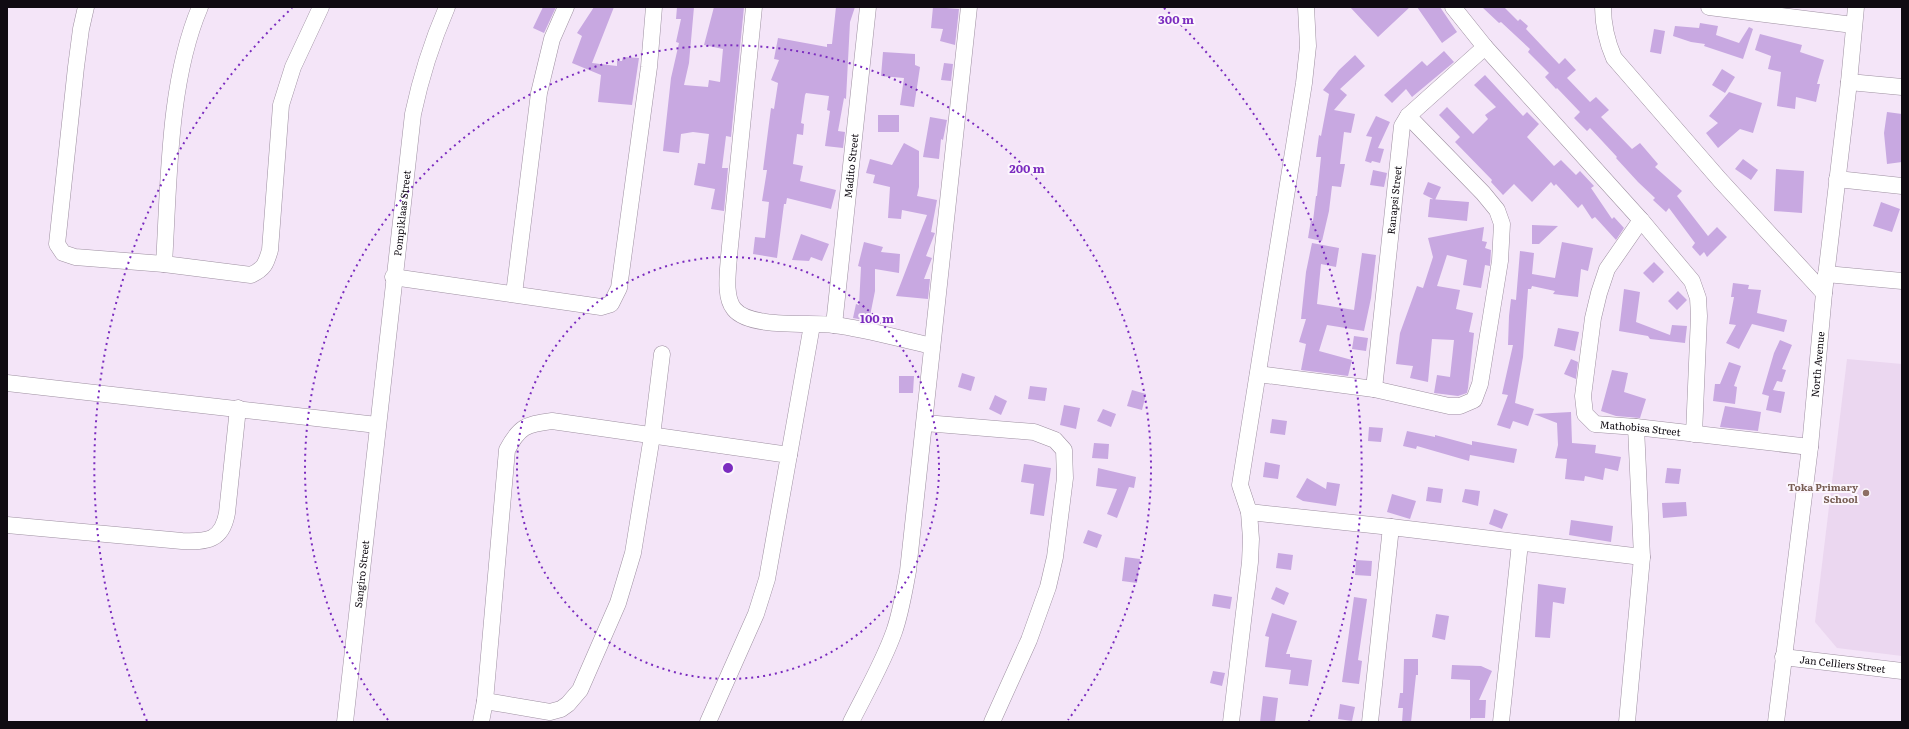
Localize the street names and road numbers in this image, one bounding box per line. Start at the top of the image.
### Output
street label: Madito Street [840,133,861,199]
street label: Ranapsi Street [1383,165,1405,235]
street label: Pompiklaas Street [389,169,414,257]
street label: North Avenue [1807,331,1827,398]
street label: Mathobisa Street [1599,416,1682,439]
street label: Sangiro Street [350,539,372,608]
street label: Jan Celliers Street [1799,651,1886,676]

